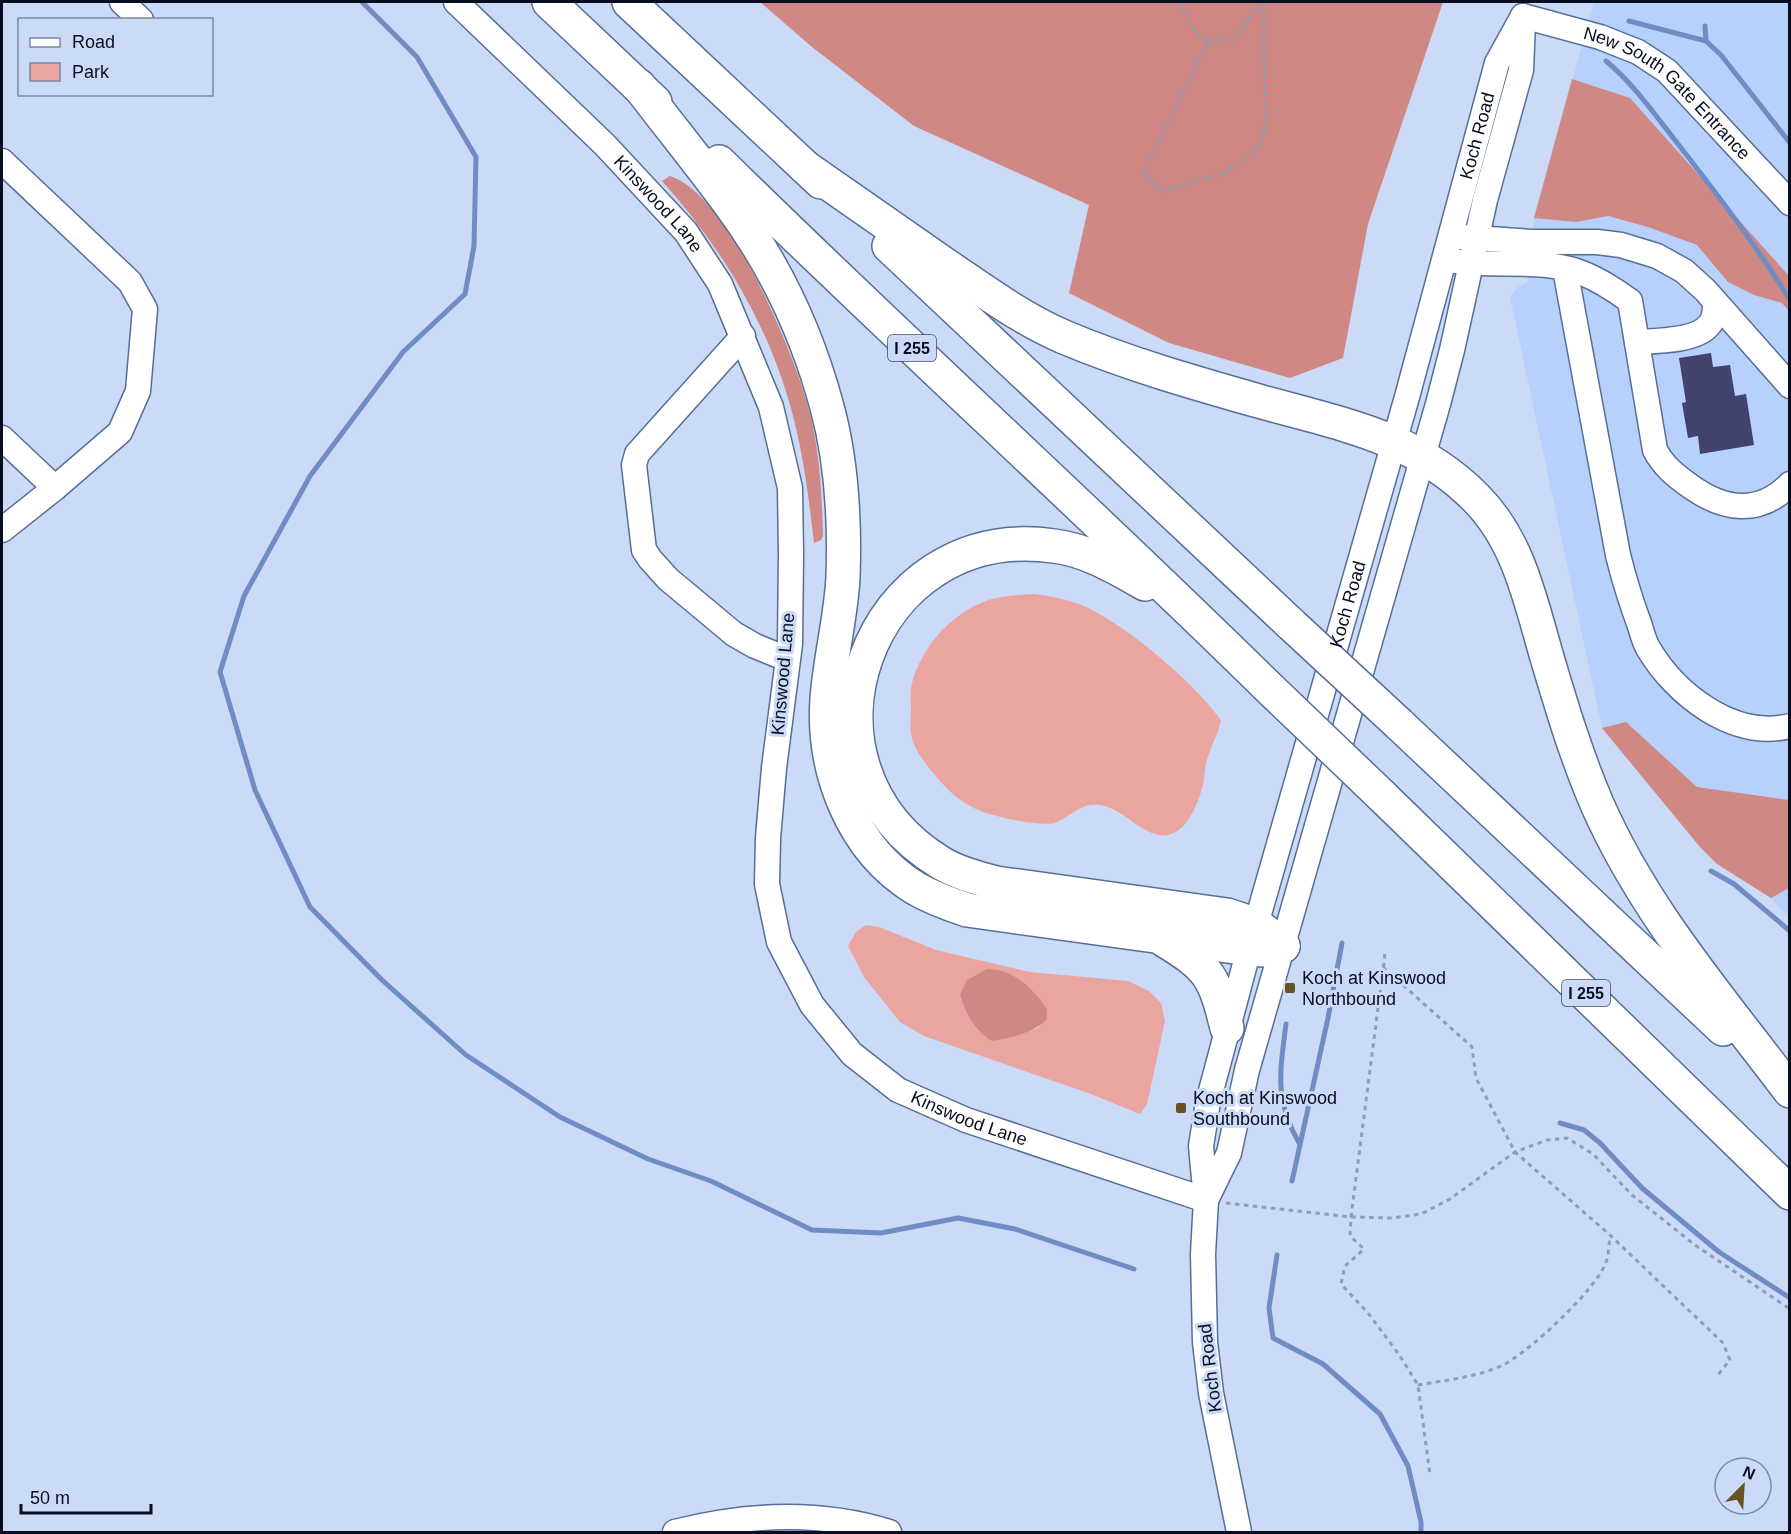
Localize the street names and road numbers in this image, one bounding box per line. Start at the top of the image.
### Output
street label: New South Gate Entrance [1581,23,1754,164]
street label: Koch Road [1456,90,1499,182]
street label: Kinswood Lane [610,151,707,256]
road number: I 255 [888,335,936,361]
street label: Koch Road [1326,559,1370,650]
street label: Kinswood Lane [768,612,798,736]
road number: I 255 [1562,980,1610,1006]
street label: Kinswood Lane [908,1087,1030,1150]
street label: Koch Road [1195,1323,1225,1413]

